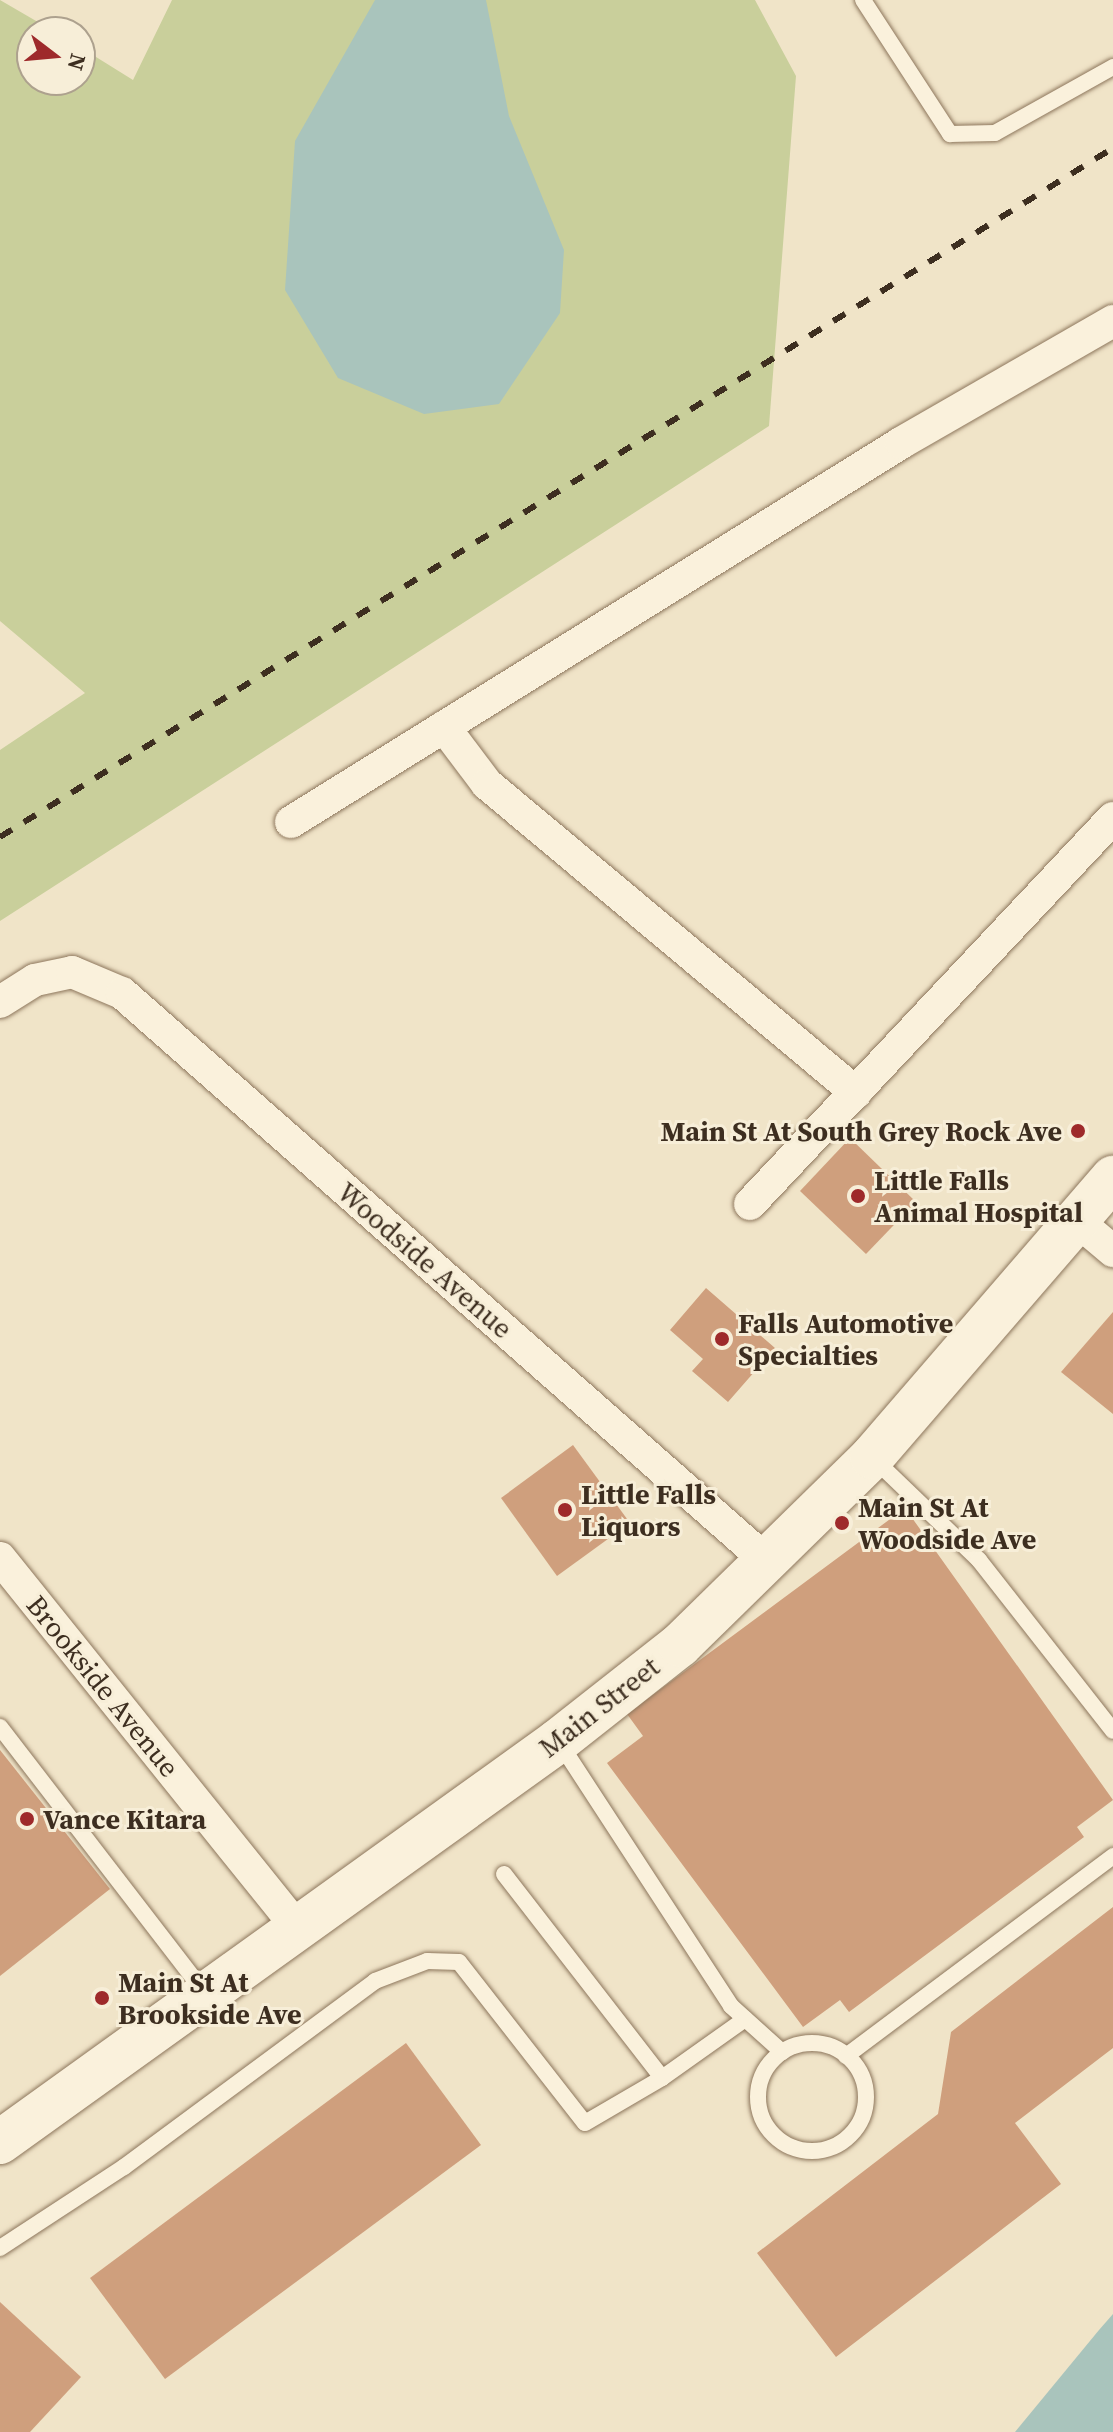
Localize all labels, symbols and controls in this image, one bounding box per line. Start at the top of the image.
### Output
north arrow [16,16,96,96]
text: N [61,50,94,74]
place label: Main St At South Grey Rock Ave [661,1114,1062,1148]
marker: Main St At South Grey Rock Ave [1069,1122,1087,1140]
place label: Little Falls Animal Hospital [874,1163,1083,1229]
street label: Woodside Avenue [331,1175,519,1345]
marker: Little Falls Animal Hospital [849,1187,867,1205]
place label: Falls Automotive Specialties [738,1306,953,1372]
marker: Falls Automotive Specialties [713,1330,731,1348]
place label: Little Falls Liquors [581,1477,716,1543]
place label: Main St At Woodside Ave [858,1490,1036,1556]
marker: Little Falls Liquors [556,1501,574,1519]
marker: Main St At Woodside Ave [833,1514,851,1532]
street label: Brookside Avenue [20,1588,186,1784]
street label: Main Street [532,1650,666,1764]
place label: Vance Kitara [43,1802,206,1836]
marker: Vance Kitara [18,1810,36,1828]
place label: Main St At Brookside Ave [118,1965,302,2031]
marker: Main St At Brookside Ave [93,1989,111,2007]

